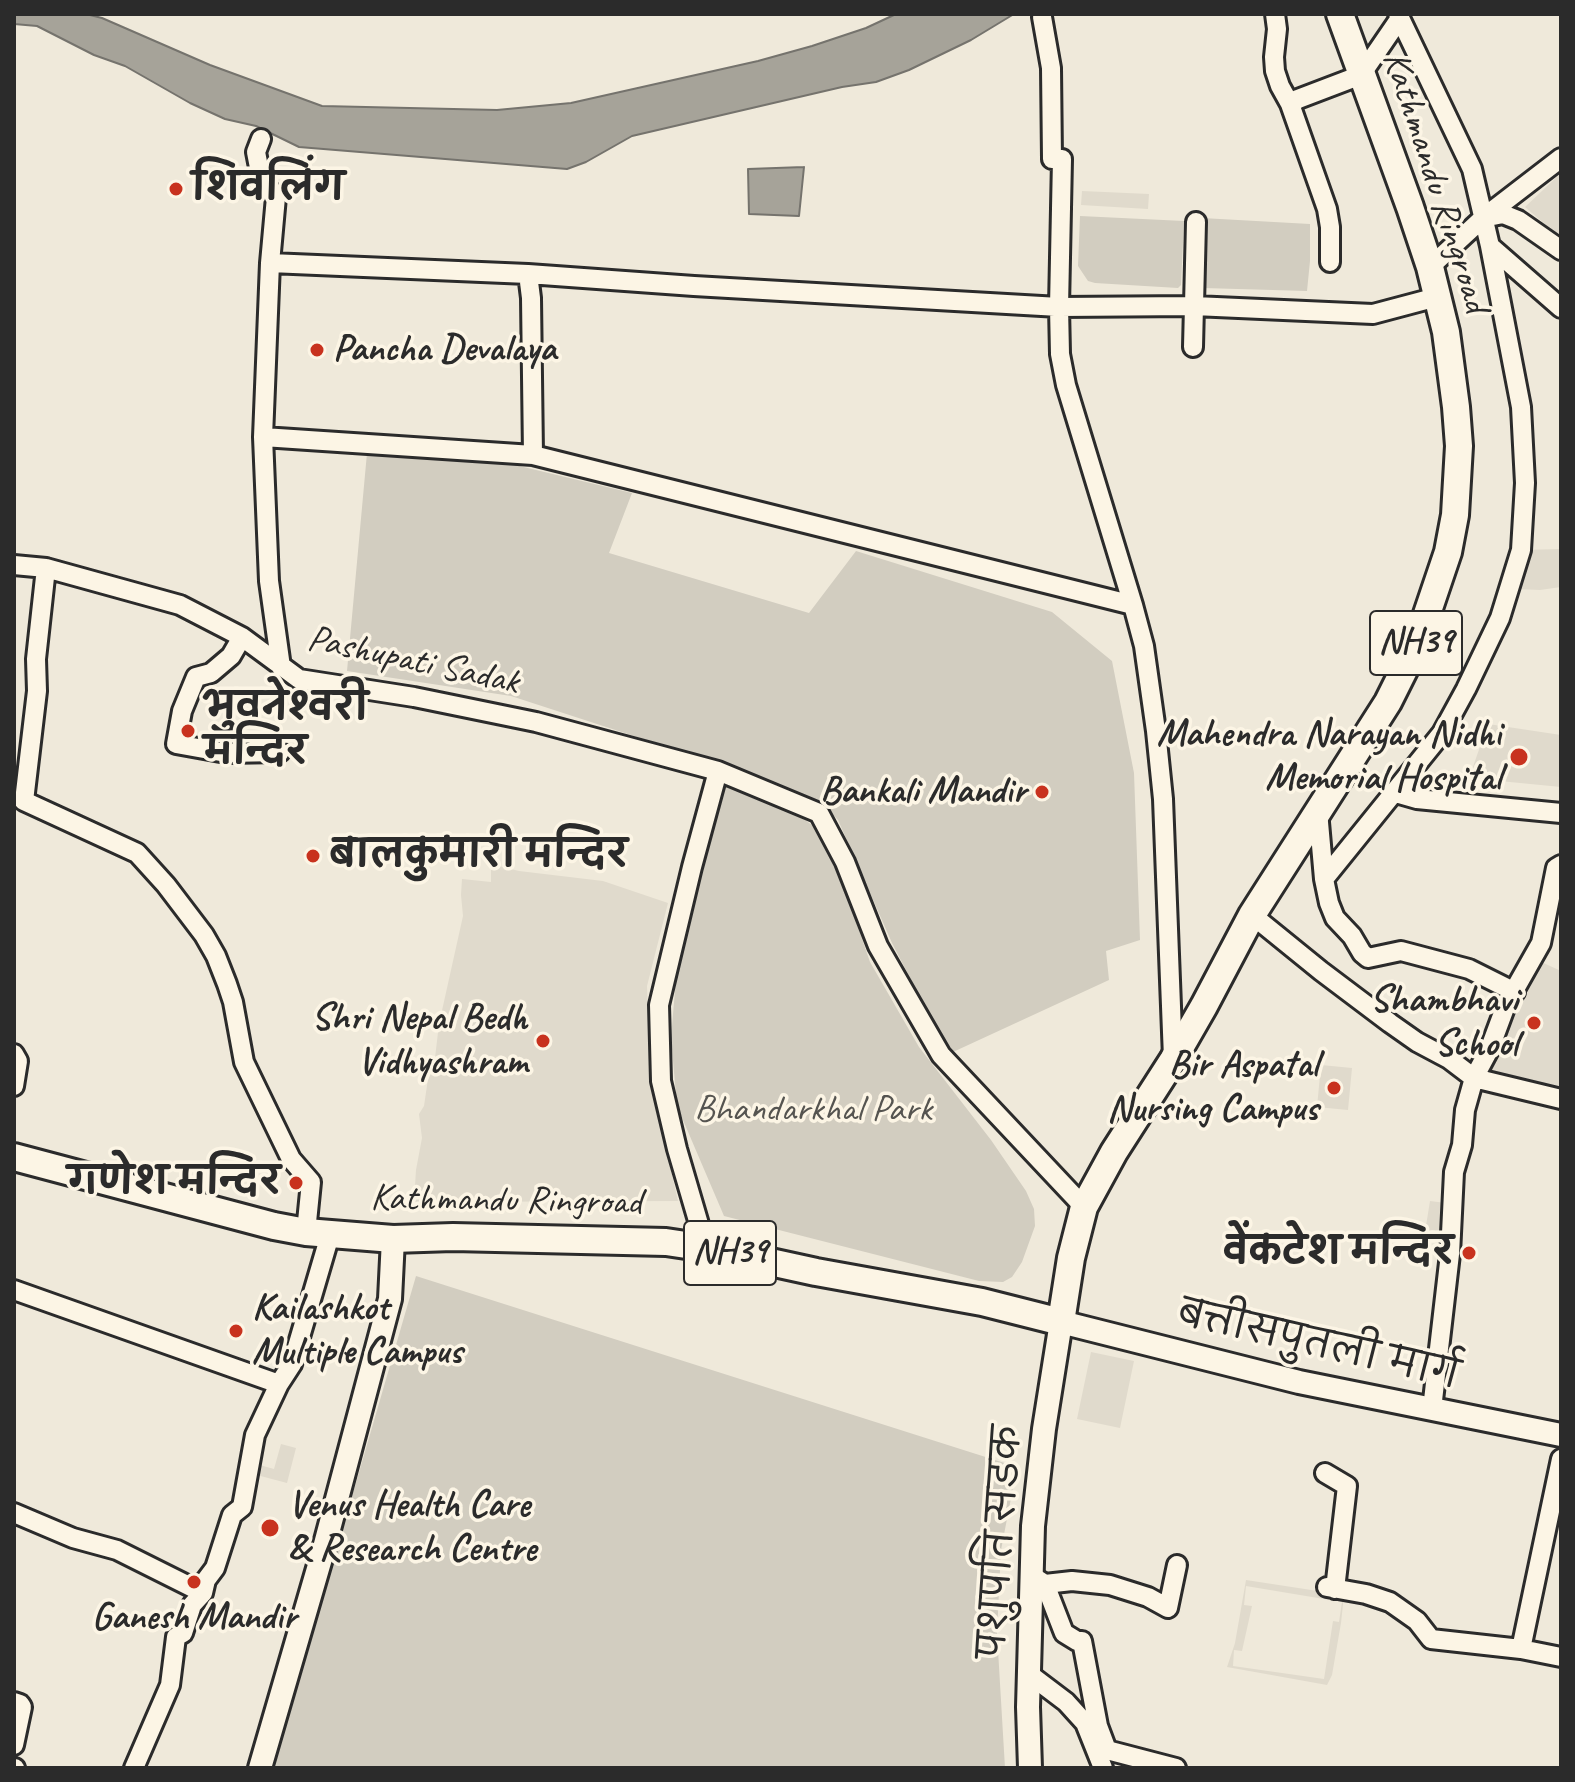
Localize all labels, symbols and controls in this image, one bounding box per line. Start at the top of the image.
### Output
street label: Kathmandu Ringroad [1371,46,1499,318]
place label: शिवलिंग [192,166,345,212]
marker: शिवलिंग [167,180,185,198]
place label: Pancha Devalaya [333,327,556,373]
marker: Pancha Devalaya [308,341,326,359]
road number: NH39 [1370,611,1462,675]
street label: Pashupati Sadak [303,616,523,706]
place label: भुवनेश्वरी मन्दिर [204,686,368,776]
place label: Mahendra Narayan Nidhi Memorial Hospital [1157,712,1501,802]
marker: भुवनेश्वरी मन्दिर [179,722,197,740]
marker: Mahendra Narayan Nidhi Memorial Hospital [1508,746,1530,768]
place label: Bankali Mandir [820,769,1026,815]
marker: Bankali Mandir [1033,783,1051,801]
place label: बालकुमारी मन्दिर [329,833,627,879]
marker: बालकुमारी मन्दिर [304,847,322,865]
place label: Shambhavi School [1370,978,1518,1068]
place label: Shri Nepal Bedh Vidhyashram [311,996,527,1086]
marker: Shambhavi School [1525,1014,1543,1032]
marker: Shri Nepal Bedh Vidhyashram [534,1032,552,1050]
place label: Bir Aspatal Nursing Campus [1107,1043,1318,1132]
marker: Bir Aspatal Nursing Campus [1325,1079,1343,1097]
park label: Bhandarkhal Park [694,1087,932,1133]
place label: गणेश मन्दिर [68,1160,280,1206]
marker: गणेश मन्दिर [287,1174,305,1192]
street label: Kathmandu Ringroad [370,1176,642,1226]
road number: NH39 [684,1221,776,1285]
place label: वेंकटेश मन्दिर [1223,1230,1453,1276]
marker: वेंकटेश मन्दिर [1460,1244,1478,1262]
place label: Kailashkot Multiple Campus [252,1286,462,1376]
street label: बत्तीसपुतली मार्ग [1172,1291,1464,1401]
marker: Kailashkot Multiple Campus [227,1322,245,1340]
street label: पशुपति सडक [971,1424,1033,1660]
place label: Venus Health Care & Research Centre [288,1483,536,1572]
marker: Venus Health Care & Research Centre [259,1517,281,1539]
marker: Ganesh Mandir [185,1573,203,1591]
place label: Ganesh Mandir [92,1595,296,1641]

